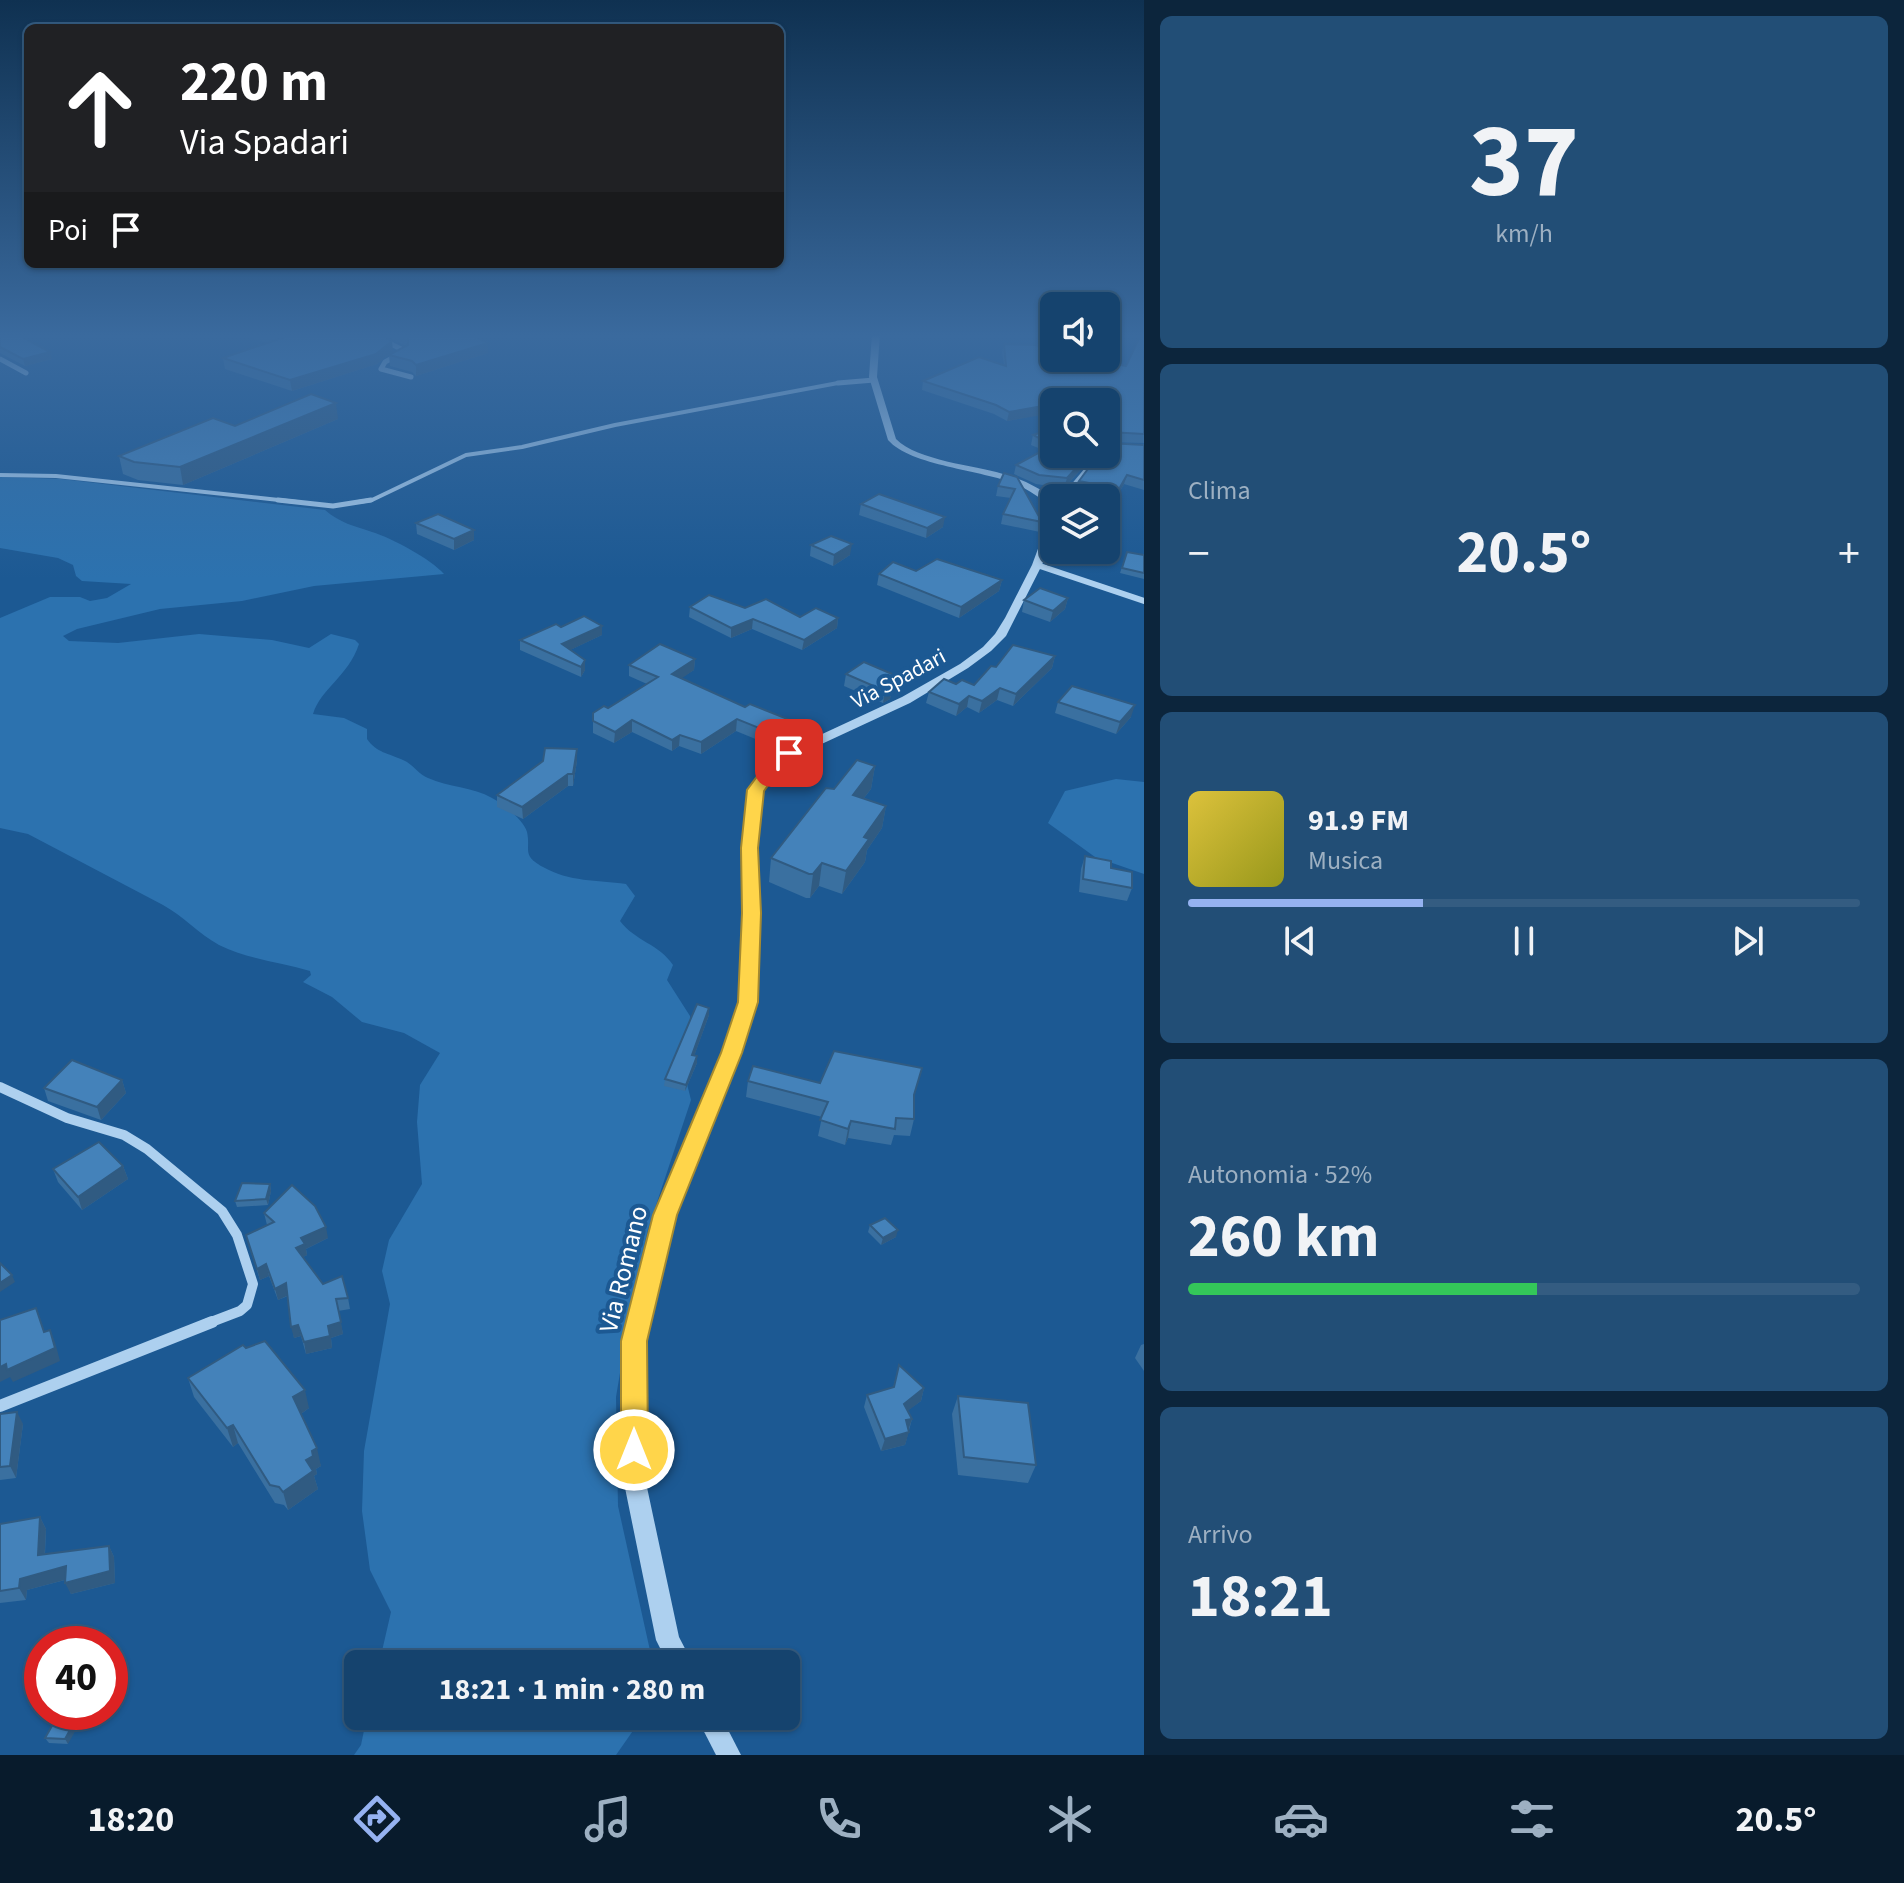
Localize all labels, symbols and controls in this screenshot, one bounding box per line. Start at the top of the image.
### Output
text: 220 m [180,43,328,122]
icon: ahead [48,56,152,160]
text: 37 [1469,89,1579,237]
text: Via Spadari [180,117,349,168]
icon: arrive [104,208,148,252]
text: Poi [48,209,88,252]
text: km/h [1495,215,1553,252]
map controls [1040,292,1120,564]
button: sound [1040,292,1120,372]
button: search [1040,388,1120,468]
text: Clima [1188,472,1251,509]
button: layers [1040,484,1120,564]
text: 20.5° [1457,511,1591,596]
text: − [1188,523,1210,586]
text: + [1838,523,1860,586]
street label: Via Spadari [845,641,952,717]
pin [755,719,823,787]
icon: arrive [767,731,811,775]
text: 91.9 FM [1308,799,1409,842]
text: Musica [1308,842,1383,879]
icon: previous [1278,919,1322,963]
icon: pause [1502,919,1546,963]
icon: next [1726,919,1770,963]
text: Autonomia · 52% [1188,1156,1372,1193]
text: 260 km [1188,1195,1379,1280]
street label: Via Romano [590,1202,657,1337]
position arrow [592,1408,676,1492]
text: Arrivo [1188,1516,1253,1553]
text: 18:21 [1188,1555,1333,1640]
speed limit sign: 40 [24,1626,128,1730]
text: 18:21 · 1 min · 280 m [439,1668,705,1711]
icon: directions [349,1791,405,1847]
icon: music [580,1791,636,1847]
icon: phone [811,1791,867,1847]
icon: climate [1042,1791,1098,1847]
icon: car [1273,1791,1329,1847]
icon: filters [1504,1791,1560,1847]
text: 18:20 [88,1794,174,1845]
text: 20.5° [1735,1794,1816,1845]

